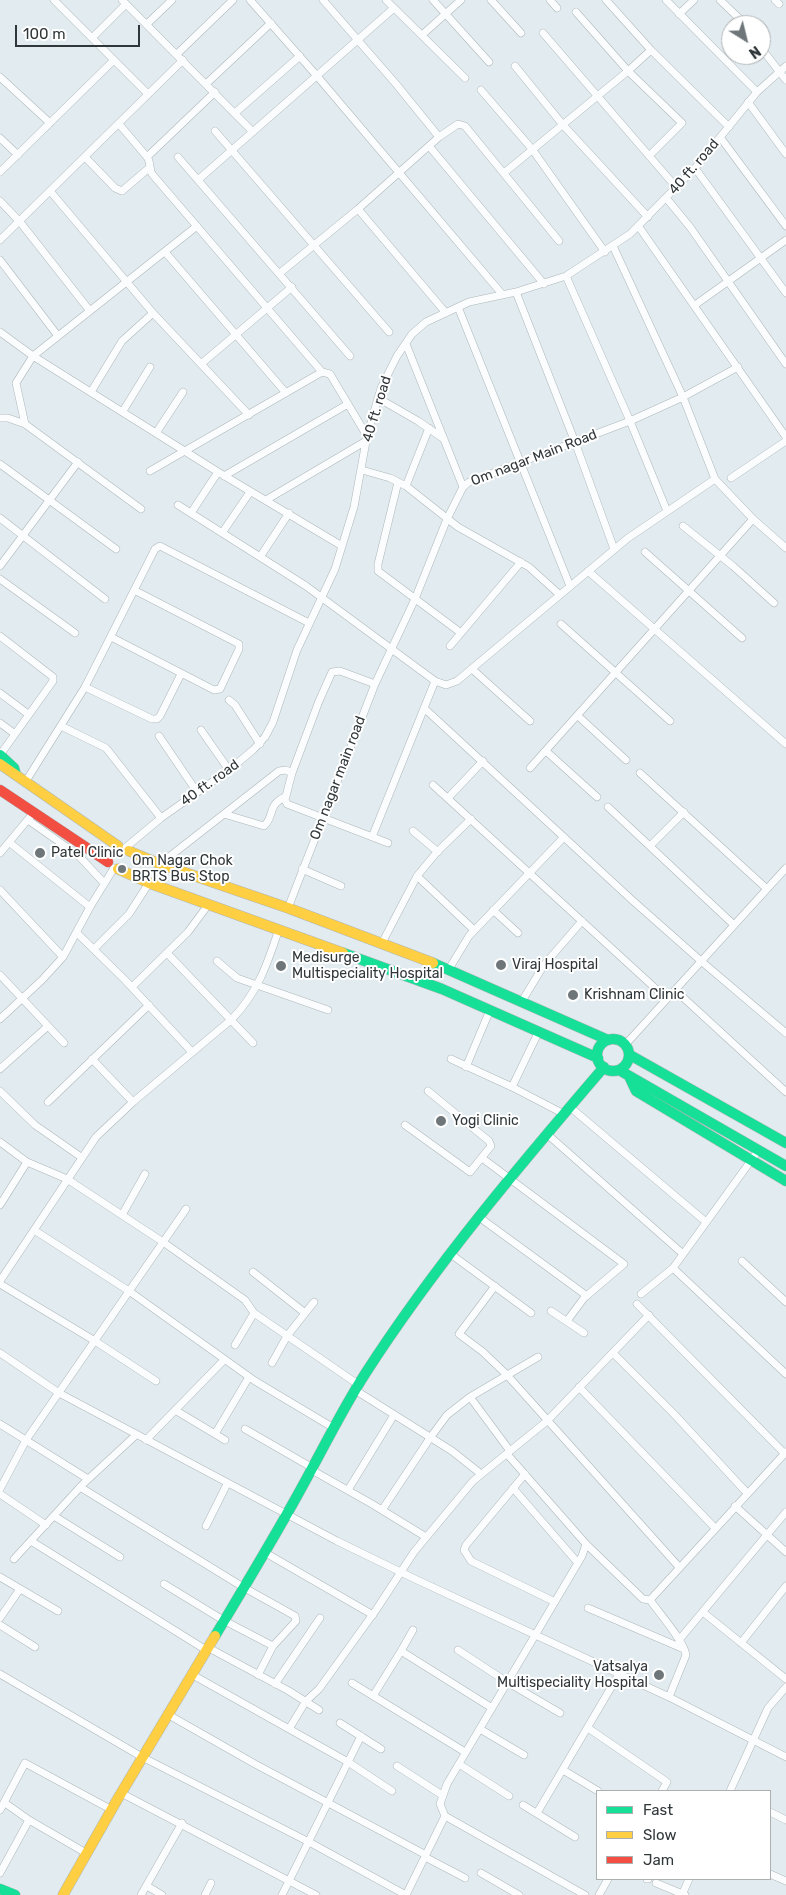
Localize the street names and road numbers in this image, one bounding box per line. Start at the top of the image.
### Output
street label: 40 ft. road [665,136,723,198]
street label: 40 ft. road [359,374,395,444]
street label: Om nagar Main Road [469,426,599,490]
street label: Om nagar main road [307,714,369,842]
street label: 40 ft. road [178,756,242,810]

